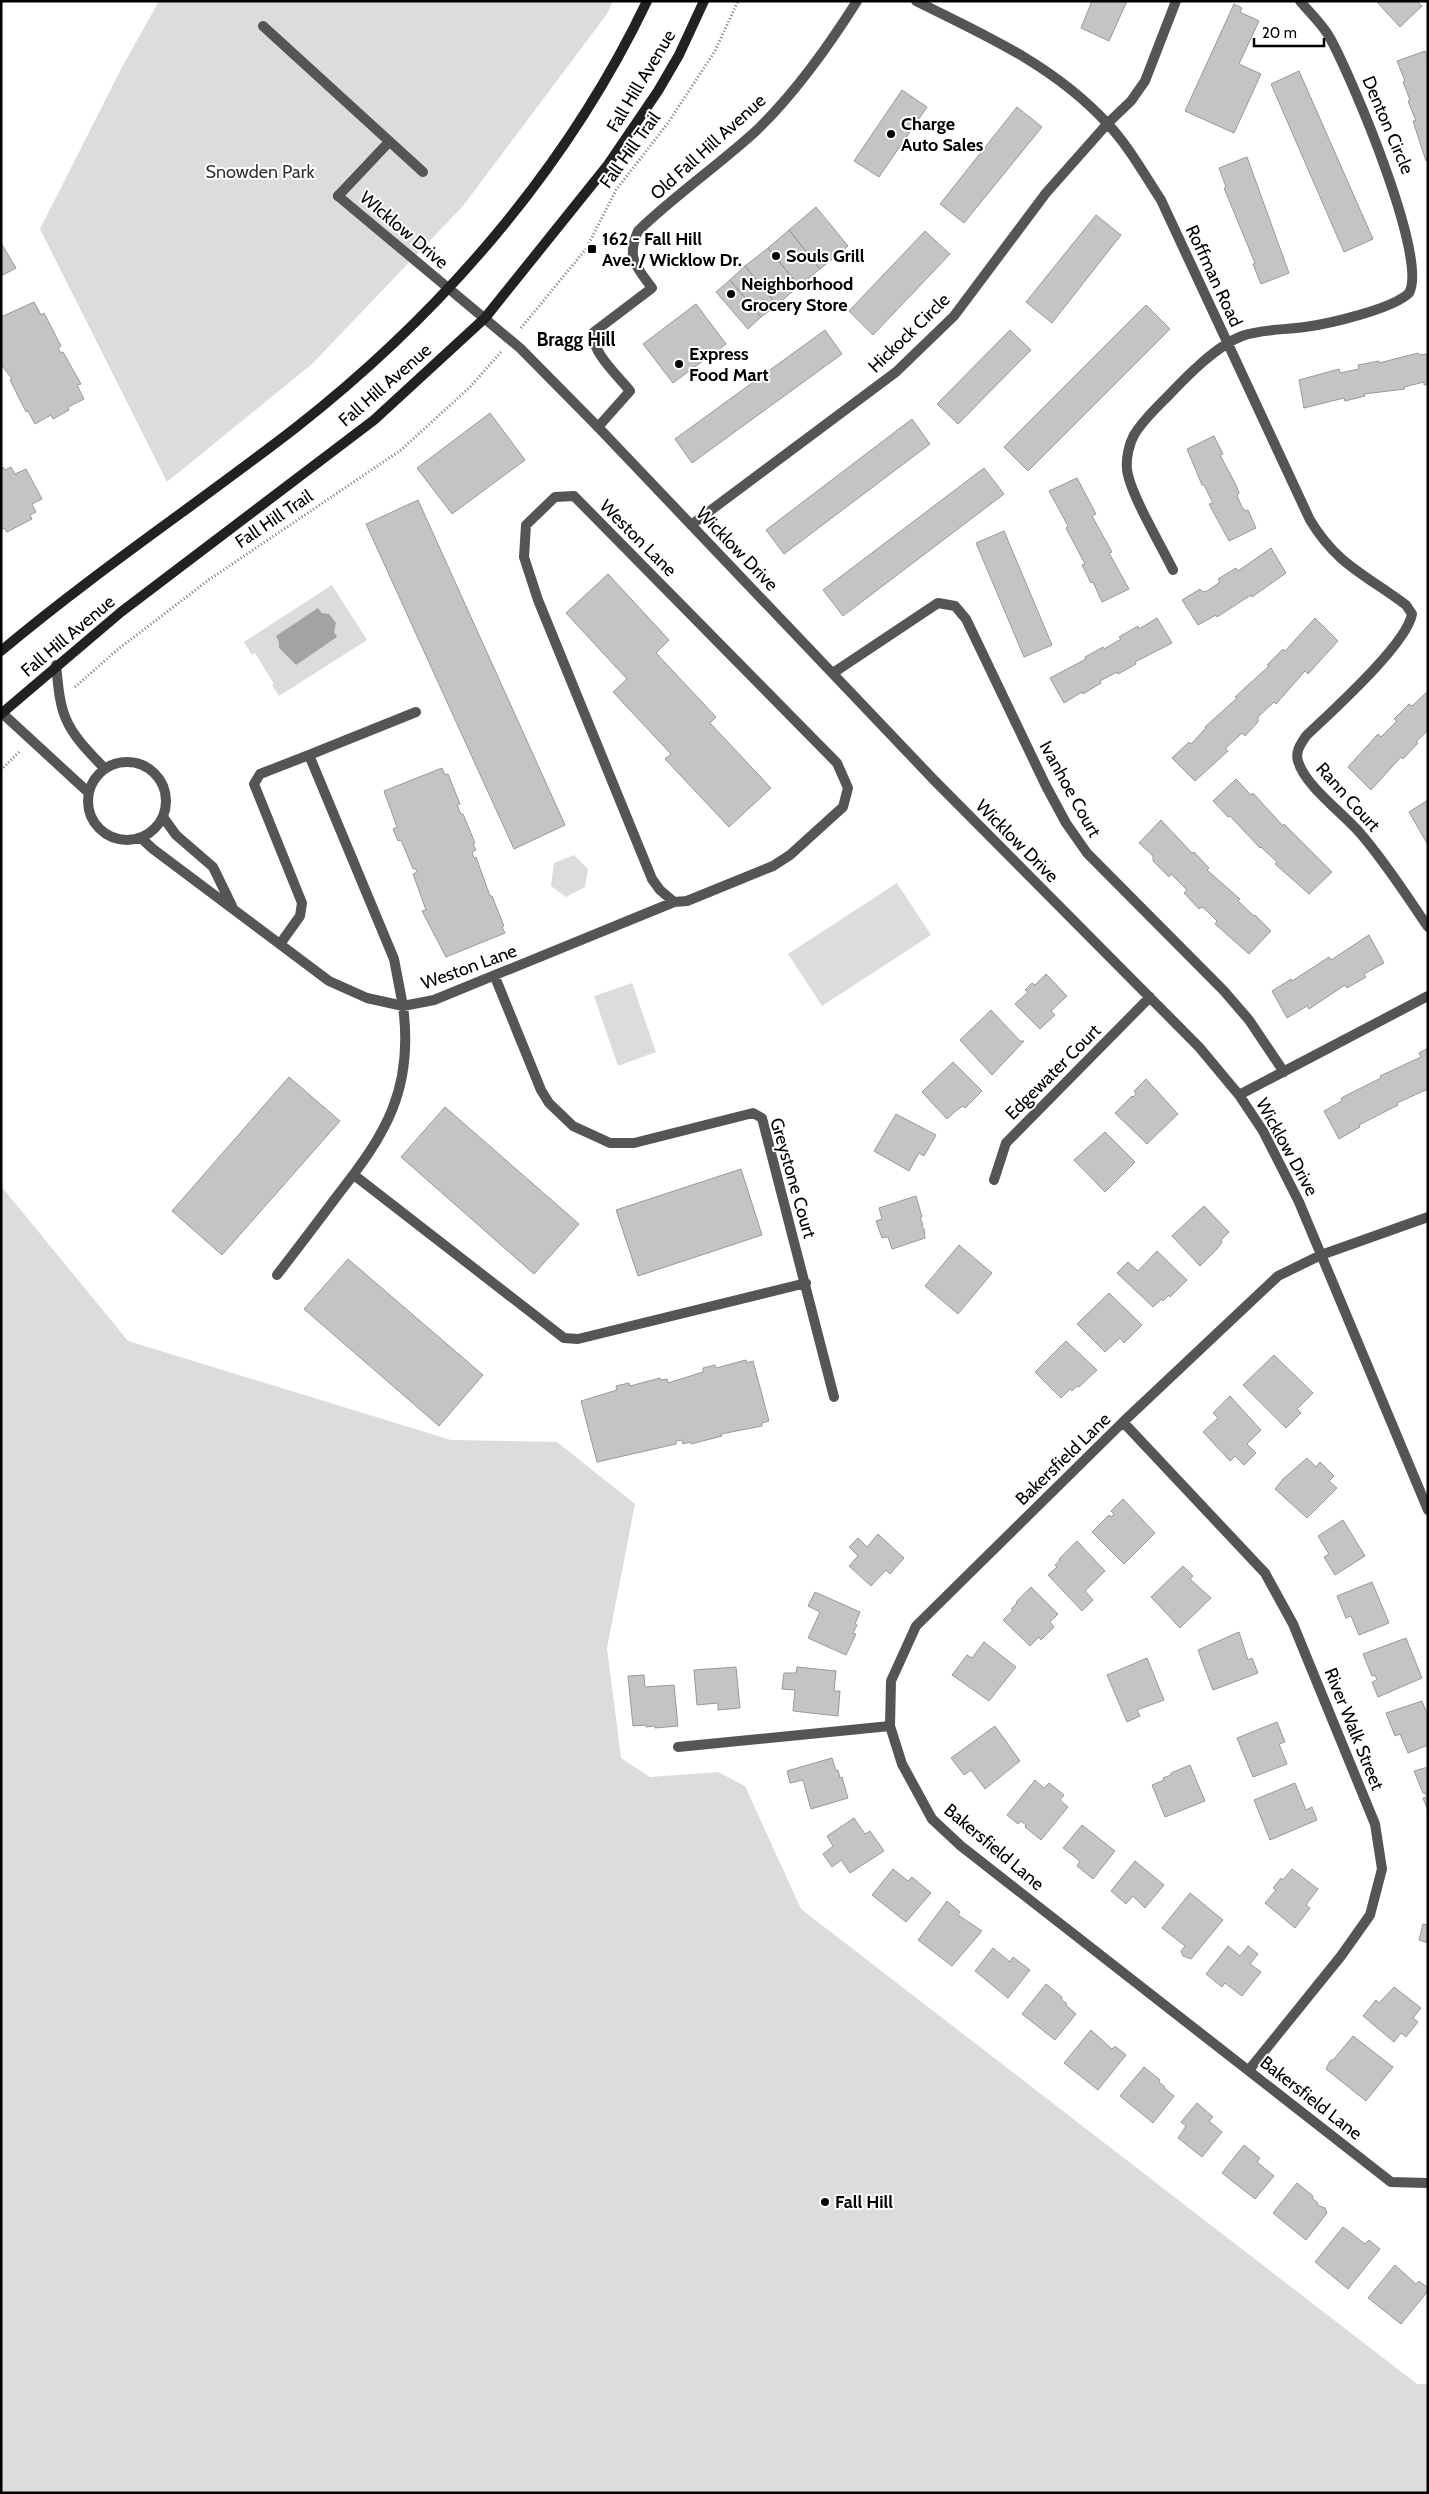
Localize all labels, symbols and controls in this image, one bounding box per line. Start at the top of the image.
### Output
scale bar [1254,15,1324,47]
text: 20 m [1262,24,1297,42]
street label: Fall Hill Avenue [602,26,680,136]
street label: Denton Circle [1357,73,1419,177]
street label: Old Fall Hill Avenue [646,89,770,205]
street label: Fall Hill Trail [595,107,665,192]
place label: Charge Auto Sales [901,113,984,156]
marker: Charge Auto Sales [885,128,897,140]
park label: Snowden Park [206,161,315,183]
street label: WIcklow Drive [355,187,453,273]
street label: Roffman Road [1181,222,1247,330]
place label: 162 - Fall Hill Ave. / Wicklow Dr. [602,228,742,271]
marker: 162 - Fall Hill Ave. / Wicklow Dr. [586,243,598,255]
place label: Souls Grill [786,245,865,267]
marker: Souls Grill [770,250,782,262]
place label: Neighborhood Grocery Store [741,273,853,316]
marker: Neighborhood Grocery Store [725,288,737,300]
street label: Hickock Circle [864,289,954,377]
district label: Bragg Hill [537,328,615,351]
street label: Fall Hill Avenue [334,339,436,431]
place label: Express Food Mart [689,343,769,386]
marker: Express Food Mart [673,358,685,370]
street label: Fall Hill Trail [231,485,318,553]
street label: Weston Lane [595,495,681,581]
street label: Wicklow Drive [691,502,783,596]
street label: Fall Hill Avenue [17,590,119,682]
street label: Ivanhoe Court [1035,737,1105,841]
street label: Rann Court [1311,758,1385,836]
street label: Wicklow Drive [971,795,1063,887]
street label: Weston Lane [418,940,520,994]
street label: Edgewater Court [1001,1020,1105,1124]
street label: Wicklow Drive [1251,1094,1323,1200]
street label: Greystone Court [765,1115,821,1241]
street label: Bakersfield Lane [1011,1408,1115,1510]
street label: River Walk Street [1319,1665,1389,1793]
street label: Bakersfield Lane [940,1799,1048,1895]
street label: Bakersfield Lane [1256,2051,1366,2145]
place label: Fall Hill [835,2191,893,2213]
marker: Fall Hill [819,2196,831,2208]

